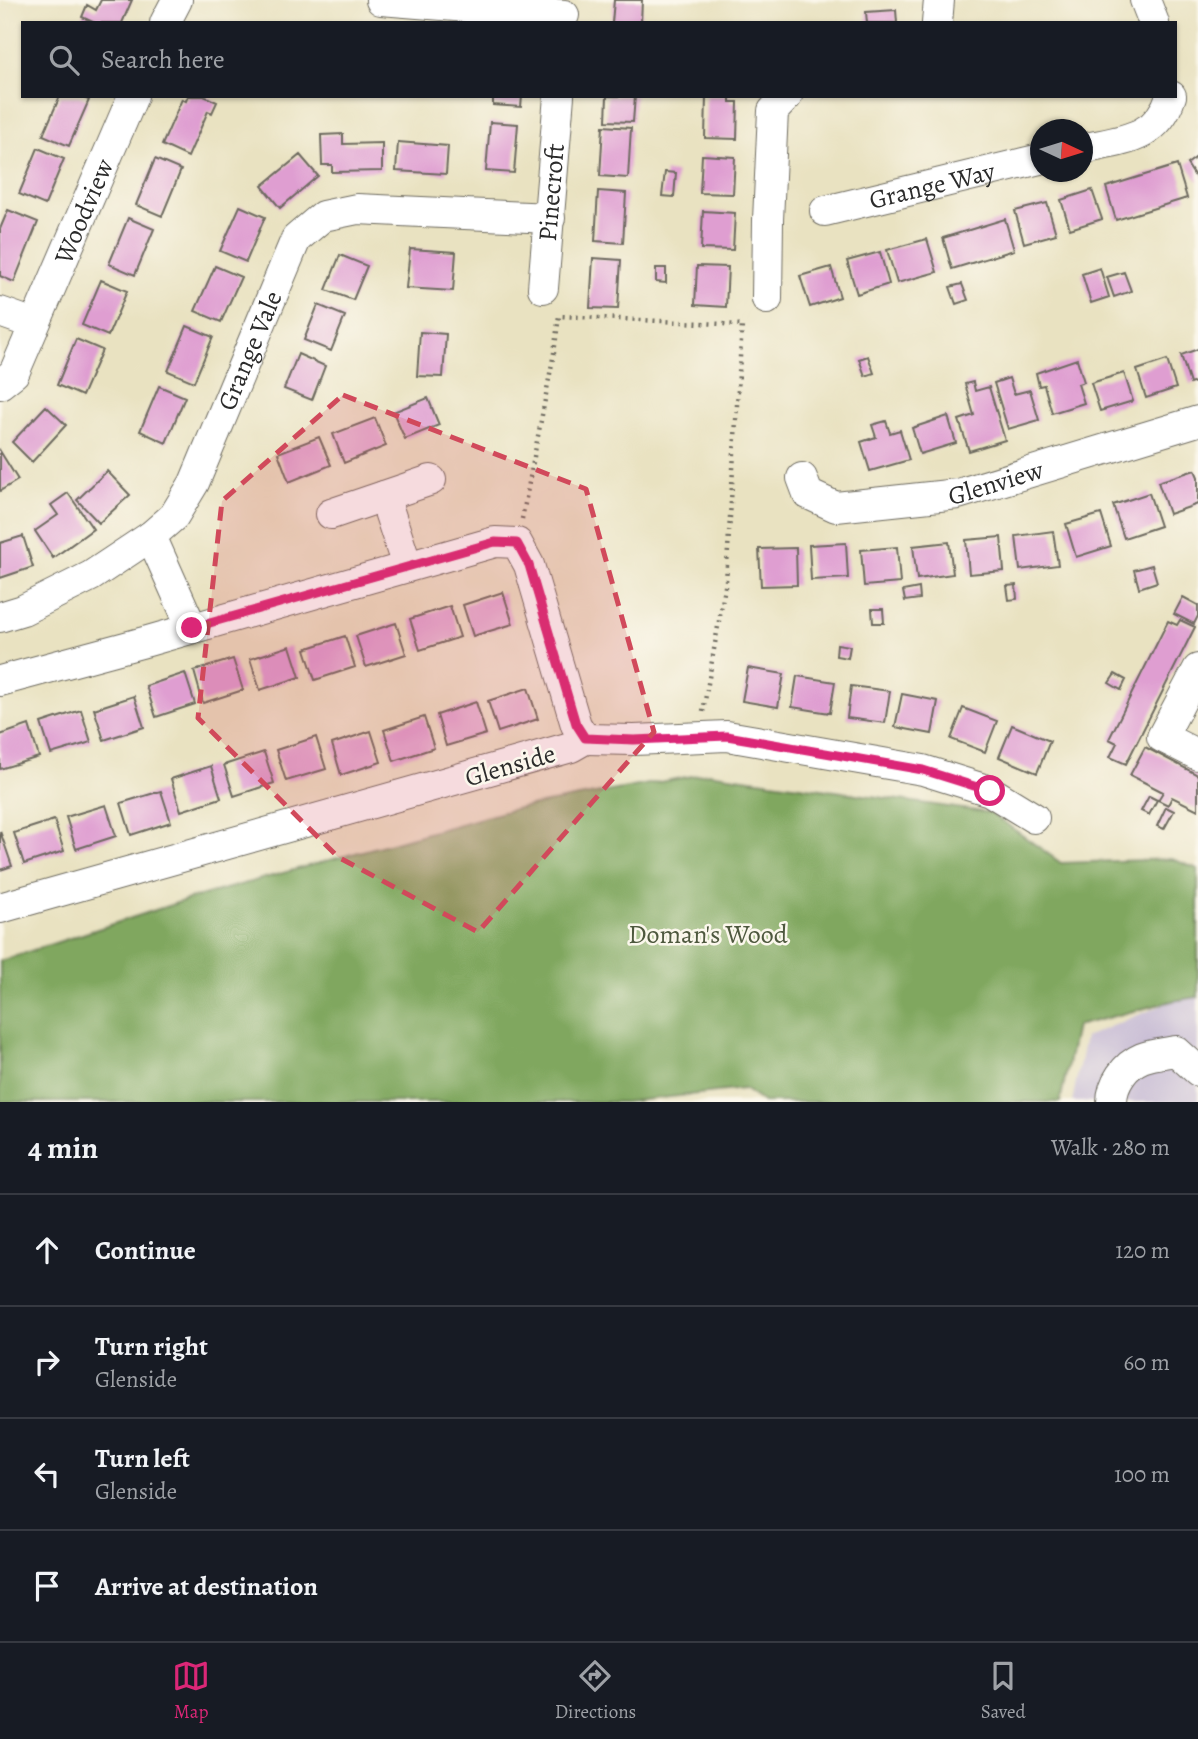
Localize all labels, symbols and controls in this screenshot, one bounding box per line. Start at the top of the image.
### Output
search box [21,21,1177,98]
icon: search [45,41,83,79]
text: Search here [101,42,225,77]
north arrow [1030,119,1093,182]
street label: Pinecroft [530,142,573,243]
street label: Woodview [46,153,122,270]
street label: Grange Way [866,153,999,218]
street label: Grange Vale [209,285,290,416]
street label: Glenview [947,452,1048,513]
route end [176,612,207,643]
street label: Glenside [461,736,560,795]
route start [974,775,1005,806]
park label: Doman's Wood [628,917,788,952]
text: 4 min [28,1128,98,1168]
text: Walk · 280 m [1051,1132,1170,1163]
icon: ahead [28,1231,66,1269]
text: Continue [95,1233,196,1268]
text: 120 m [1115,1235,1170,1266]
text: Turn right [95,1329,208,1364]
icon: right [28,1343,66,1381]
text: 60 m [1123,1347,1170,1378]
text: Glenside [95,1364,177,1395]
text: Turn left [95,1441,190,1476]
icon: left [28,1455,66,1493]
text: 100 m [1114,1459,1170,1490]
text: Glenside [95,1476,177,1507]
icon: arrive [28,1567,66,1605]
text: Arrive at destination [95,1569,318,1604]
tab: Map [172,1657,210,1725]
tab: Directions [555,1657,636,1725]
tab: Saved [981,1657,1026,1725]

